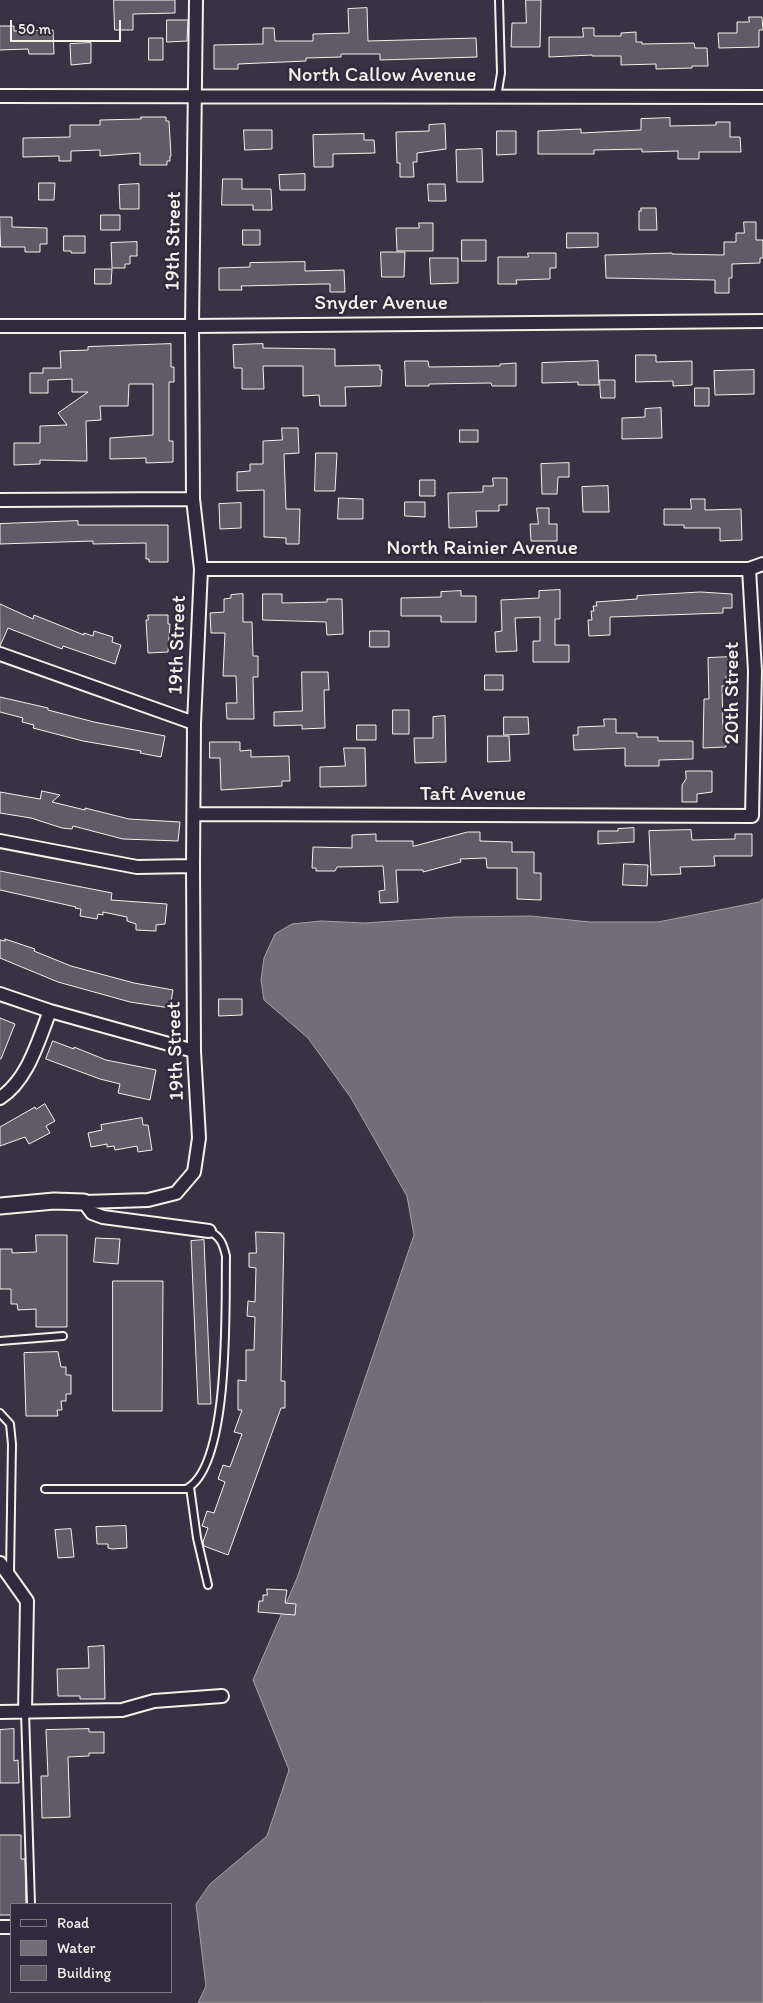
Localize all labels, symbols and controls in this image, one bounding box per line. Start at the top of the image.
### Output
scale bar [12,10,124,42]
text: 50 m [18,20,51,38]
street label: North Callow Avenue [288,63,476,89]
street label: 19th Street [161,191,187,291]
street label: Snyder Avenue [314,291,448,317]
street label: North Rainier Avenue [386,536,578,562]
street label: 19th Street [164,595,192,695]
street label: 20th Street [720,642,746,744]
street label: Taft Avenue [420,782,526,808]
street label: 19th Street [162,1001,190,1101]
legend [10,1903,172,1993]
text: Road [57,1914,89,1932]
text: Water [57,1939,95,1957]
text: Building [57,1964,111,1982]

